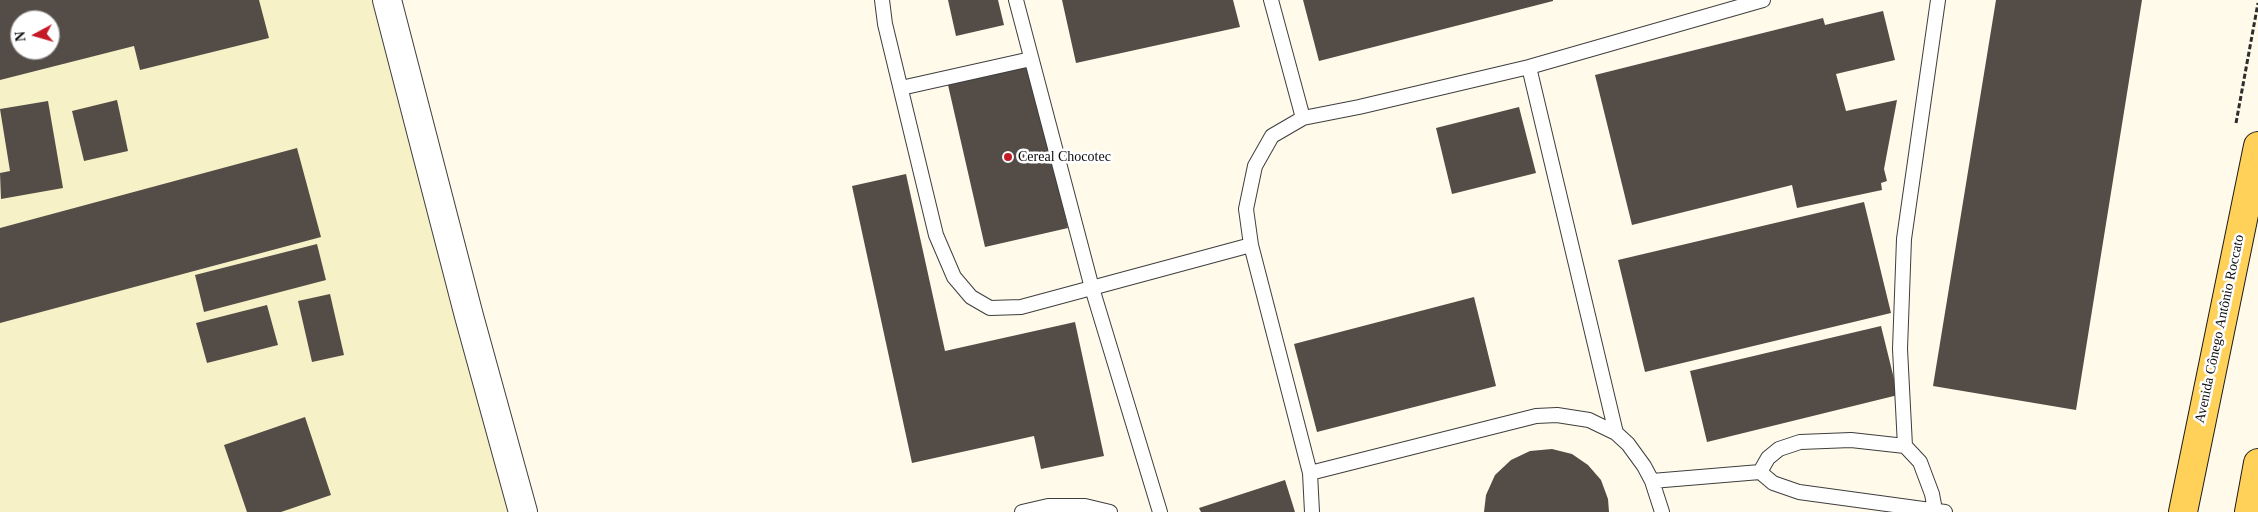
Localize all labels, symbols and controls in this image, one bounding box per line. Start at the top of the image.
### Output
north arrow [10,10,60,60]
text: N [13,31,29,42]
place label: Cereal Chocotec [1018,149,1111,165]
marker: Cereal Chocotec [1002,151,1014,163]
street label: Avenida Cônego Antônio Roccato [2192,233,2248,425]

